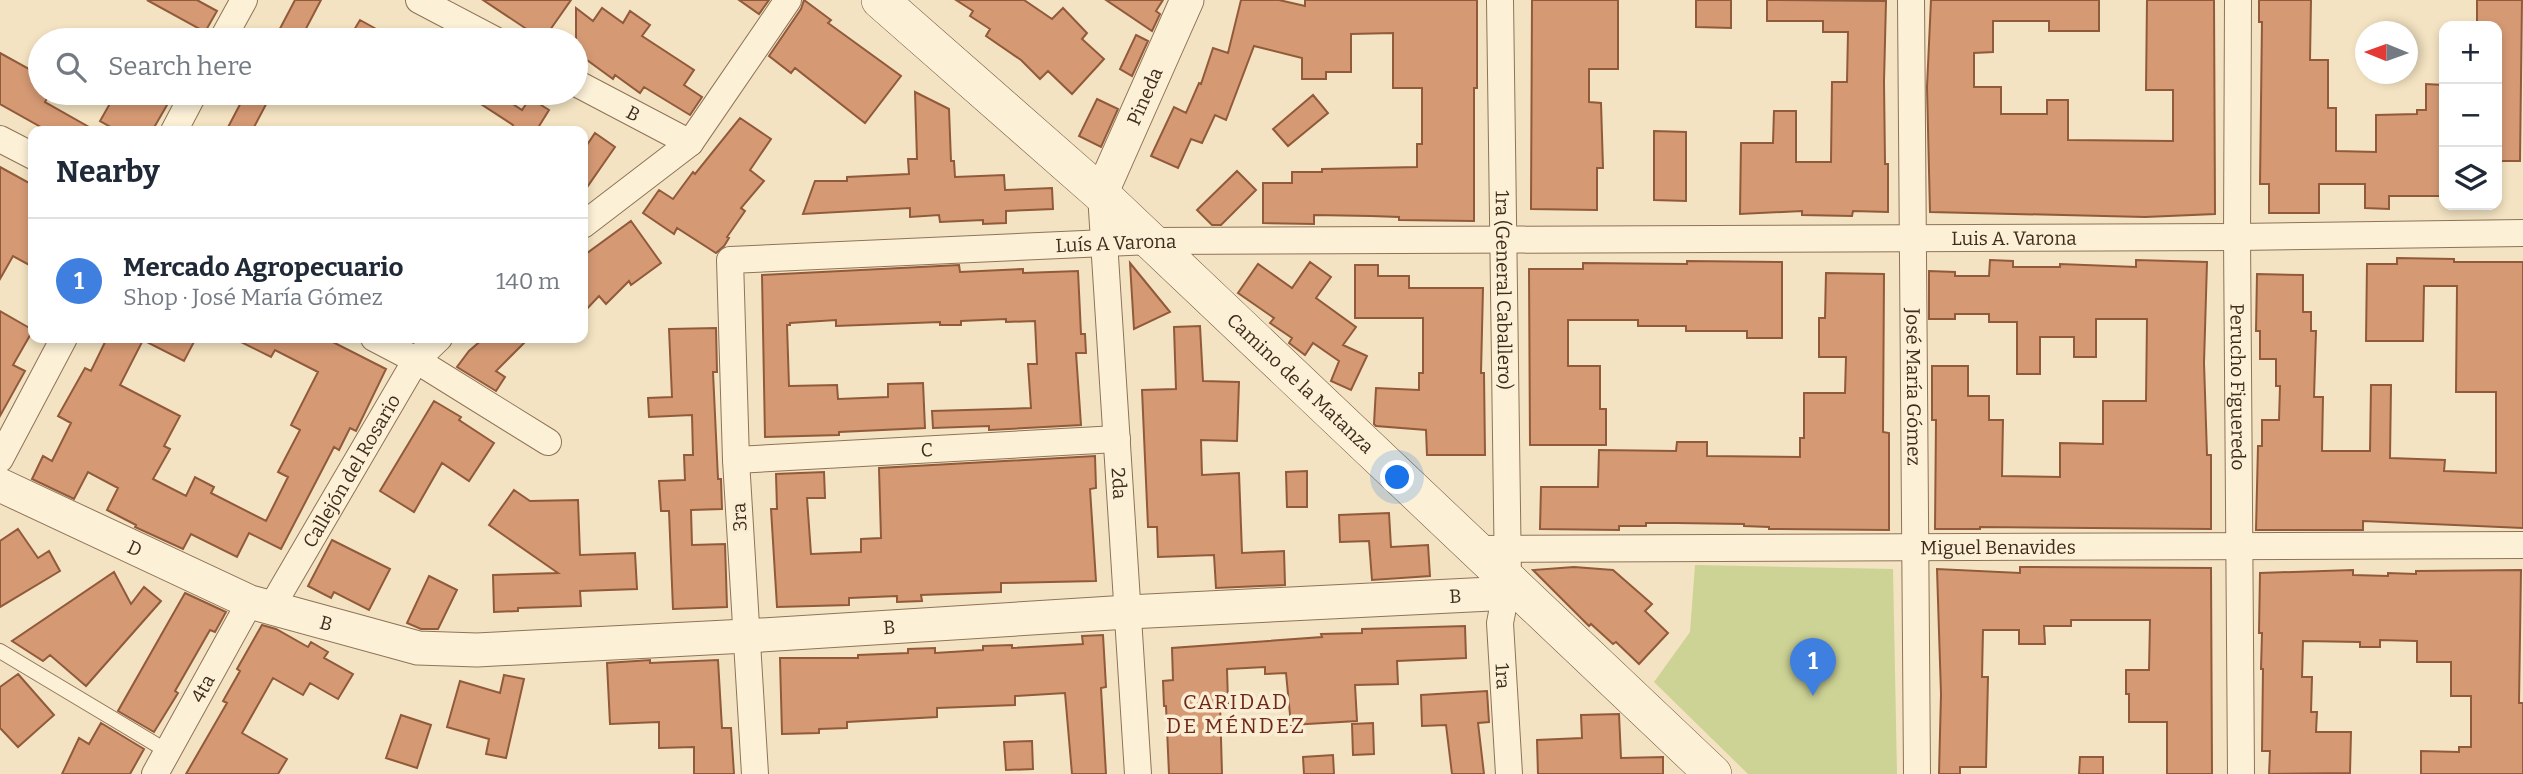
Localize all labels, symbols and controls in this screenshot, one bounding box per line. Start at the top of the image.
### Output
north arrow [2355,21,2418,84]
map controls [2439,21,2502,210]
button: + [2439,21,2502,84]
search box [28,28,588,105]
icon: search [52,48,90,86]
text: Search here [108,51,252,82]
street label: Pineda [1122,63,1168,129]
button: − [2439,84,2502,147]
street label: B [623,101,644,127]
button: layers [2439,147,2502,210]
text: Nearby [56,154,160,190]
street label: 1ra (General Caballero) [1491,190,1516,390]
street label: Luis A. Varona [1951,227,2077,250]
street label: Luís A Varona [1055,230,1177,257]
text: Mercado Agropecuario [123,252,404,283]
text: 1 [74,267,84,295]
text: 140 m [496,267,560,295]
text: Shop · José María Gómez [123,283,383,311]
street label: Perucho Figueredo [2225,303,2250,471]
street label: José María Gómez [1901,307,1926,466]
street label: Camino de la Matanza [1222,309,1379,459]
street label: Callejón del Rosario [298,390,405,552]
street label: C [920,438,934,462]
your location [1380,460,1414,494]
street label: 2da [1106,467,1131,501]
street label: 3ra [727,501,752,532]
street label: D [124,535,146,562]
street label: Miguel Benavides [1920,536,2076,559]
street label: B [1449,584,1462,608]
street label: B [317,611,335,636]
street label: B [882,616,896,639]
pin: 1 [1790,638,1836,696]
street label: 1ra [1490,663,1515,690]
street label: 4ta [186,670,220,706]
district label: CARIDAD DE MÉNDEZ [1166,689,1306,739]

